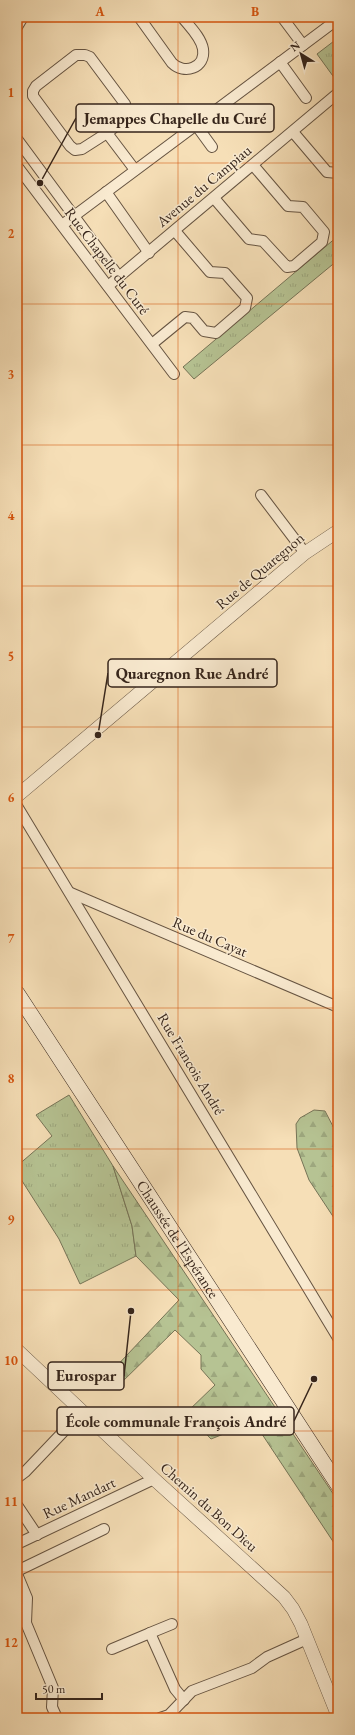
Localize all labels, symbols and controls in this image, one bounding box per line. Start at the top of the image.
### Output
text: A [94,3,105,20]
text: B [251,3,259,20]
north arrow [281,34,321,74]
text: N [287,38,303,54]
text: 1 [8,84,15,101]
callout: Jemappes Chapelle du Curé [76,104,274,132]
text: Jemappes Chapelle du Curé [82,108,267,129]
street label: Avenue du Campiau [152,140,255,232]
street label: Rue Chapelle du Curé [61,203,154,318]
text: 2 [8,225,15,242]
text: 3 [8,366,15,383]
text: 4 [8,507,15,524]
street label: Rue de Quaregnon [211,528,308,613]
text: 5 [8,648,14,665]
callout: Quaregnon Rue André [108,659,277,687]
text: Quaregnon Rue André [116,663,269,684]
text: 6 [8,789,15,806]
street label: Rue du Cayat [170,912,251,961]
text: 7 [8,930,15,947]
street label: Rue Francois André [154,1009,229,1118]
text: 8 [8,1070,15,1087]
street label: Chaussée de l'Espérance [133,1176,224,1302]
text: 9 [8,1211,15,1228]
text: 10 [4,1352,18,1369]
callout: Eurospar [48,1362,124,1390]
text: Eurospar [56,1365,117,1386]
callout: École communale François André [57,1407,294,1435]
text: École communale François André [66,1411,287,1432]
street label: Chemin du Bon Dieu [157,1458,262,1556]
street label: Rue Mandart [39,1472,118,1523]
text: 11 [4,1493,18,1510]
text: 12 [4,1634,18,1651]
scale bar [36,1675,102,1701]
text: 50 m [42,1681,66,1697]

